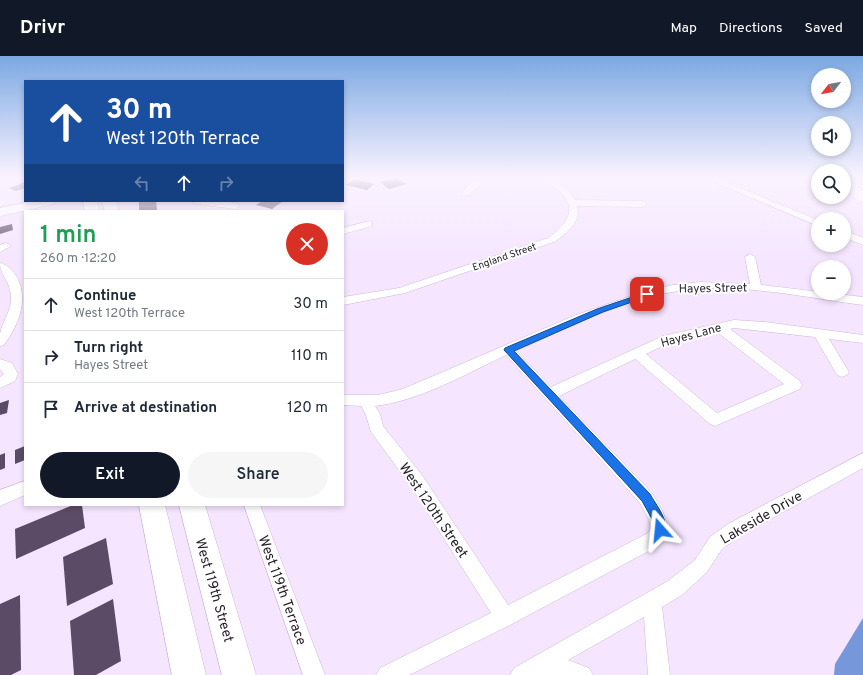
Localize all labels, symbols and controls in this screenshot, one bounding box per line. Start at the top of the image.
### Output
text: Drivr [20,16,65,40]
text: Map [671,20,697,37]
text: Directions [719,20,783,37]
text: Saved [805,20,843,37]
north arrow [811,68,851,108]
map controls [811,68,851,300]
text: 30 m [106,93,172,129]
icon: ahead [40,96,92,148]
button: sound [811,116,851,156]
text: West 120th Terrace [106,128,260,151]
button: search [811,164,851,204]
icon: left [131,172,153,194]
icon: ahead [173,172,195,194]
icon: right [215,172,237,194]
button: + [811,212,851,252]
text: 1 min [40,221,97,251]
button: close [286,223,328,265]
street label: England Street [471,240,538,274]
text: 260 m · 12:20 [40,251,116,267]
button: − [811,260,851,300]
pin [630,277,664,311]
street label: Hayes Street [679,280,747,298]
icon: arrive [636,283,658,305]
text: Continue [74,287,136,306]
icon: ahead [40,294,62,316]
text: 30 m [293,295,328,314]
text: West 120th Terrace [74,306,185,322]
street label: Hayes Lane [659,320,723,352]
text: Turn right [74,339,143,358]
icon: right [40,346,62,368]
text: 110 m [291,347,328,366]
text: Hayes Street [74,358,148,374]
icon: arrive [40,398,62,420]
text: Arrive at destination [74,399,217,418]
text: 120 m [287,399,328,418]
button: Exit [40,452,180,498]
button: Share [188,452,328,498]
street label: West 120th Street [395,460,471,562]
street label: Lakeside Drive [718,488,806,549]
position arrow [639,509,681,551]
street label: West 119th Terrace [254,533,309,648]
street label: West 119th Street [191,536,237,644]

